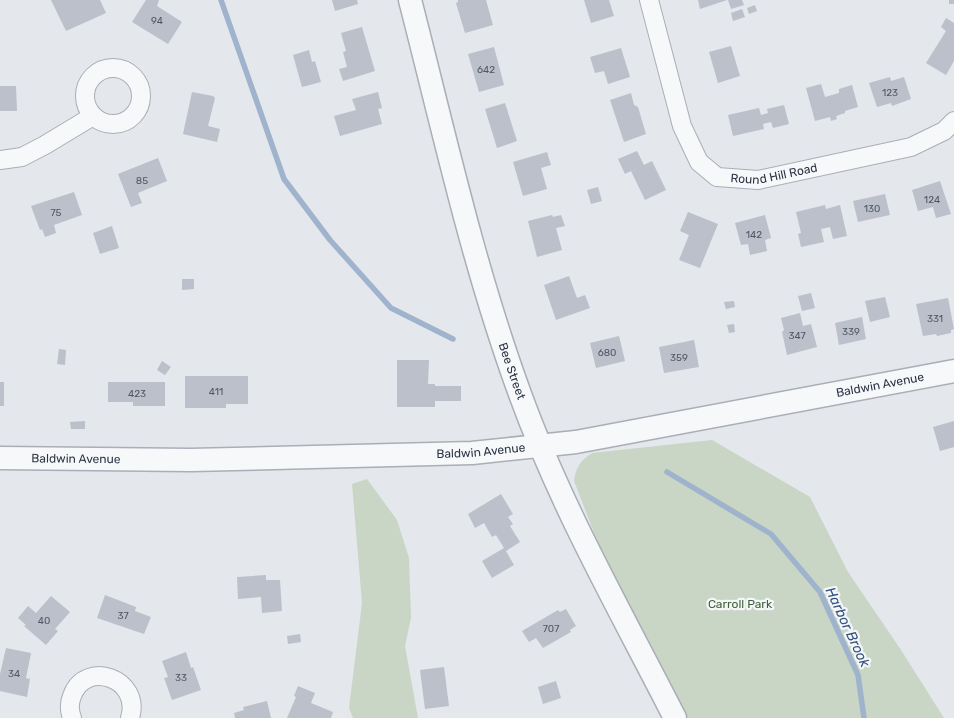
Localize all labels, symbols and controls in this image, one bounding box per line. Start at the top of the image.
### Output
house number: 94 [151,15,163,27]
house number: 642 [477,64,495,76]
house number: 123 [882,87,898,99]
street label: Round Hill Road [730,160,819,187]
house number: 85 [136,175,148,187]
house number: 124 [924,194,940,206]
house number: 130 [864,203,880,215]
house number: 75 [50,207,62,219]
house number: 142 [746,229,762,241]
house number: 331 [927,313,943,325]
house number: 339 [842,326,860,338]
house number: 347 [788,330,806,342]
street label: Bee Street [496,341,529,402]
house number: 680 [598,347,616,359]
house number: 359 [670,352,688,364]
street label: Baldwin Avenue [835,370,925,400]
house number: 411 [209,386,223,398]
house number: 423 [128,388,146,400]
street label: Baldwin Avenue [436,440,526,461]
street label: Baldwin Avenue [31,451,121,466]
water label: Harbor Brook [822,585,874,671]
park label: Carroll Park [708,597,773,611]
house number: 37 [117,610,129,622]
house number: 40 [38,615,50,627]
house number: 707 [543,623,559,635]
house number: 34 [8,668,20,680]
house number: 33 [175,672,187,684]

